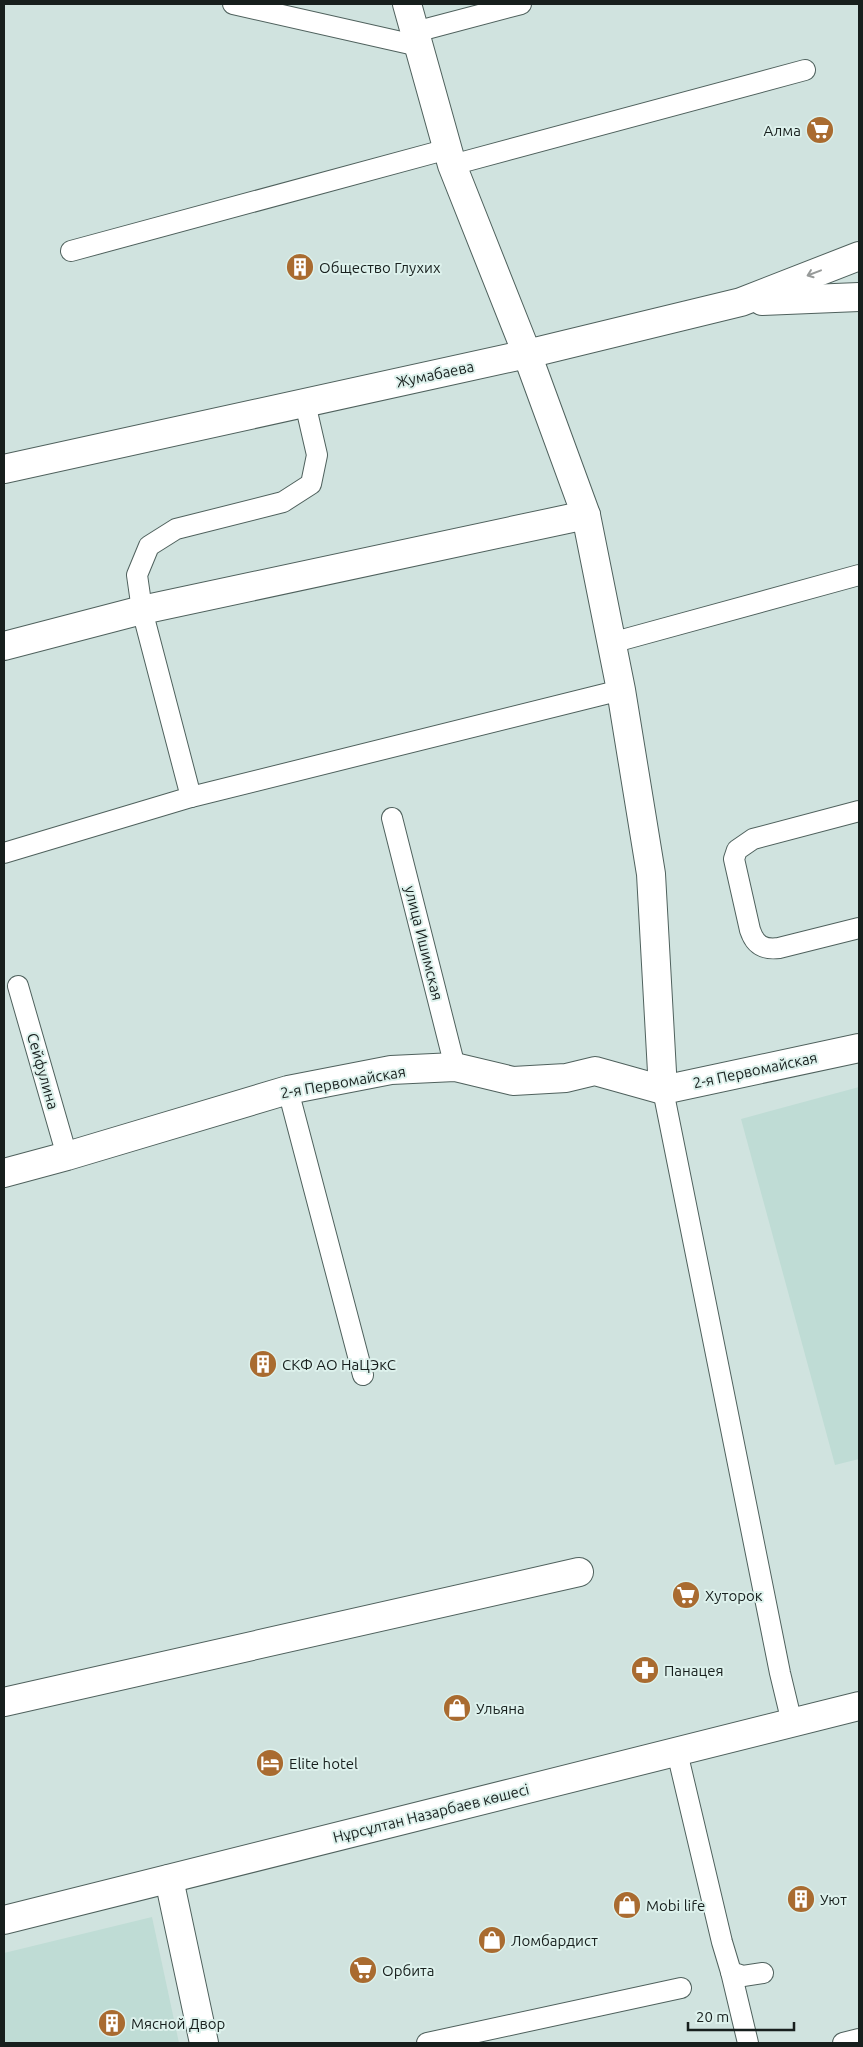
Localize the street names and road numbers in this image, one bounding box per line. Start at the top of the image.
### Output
street label: Жумабаева [395,357,475,391]
street label: улица Ишимская [402,884,446,1002]
street label: Сейфулина [24,1031,62,1111]
street label: 2-я Первомайская [691,1049,819,1091]
street label: 2-я Первомайская [279,1063,407,1101]
street label: Нұрсұлтан Назарбаев көшесі [331,1780,531,1846]

